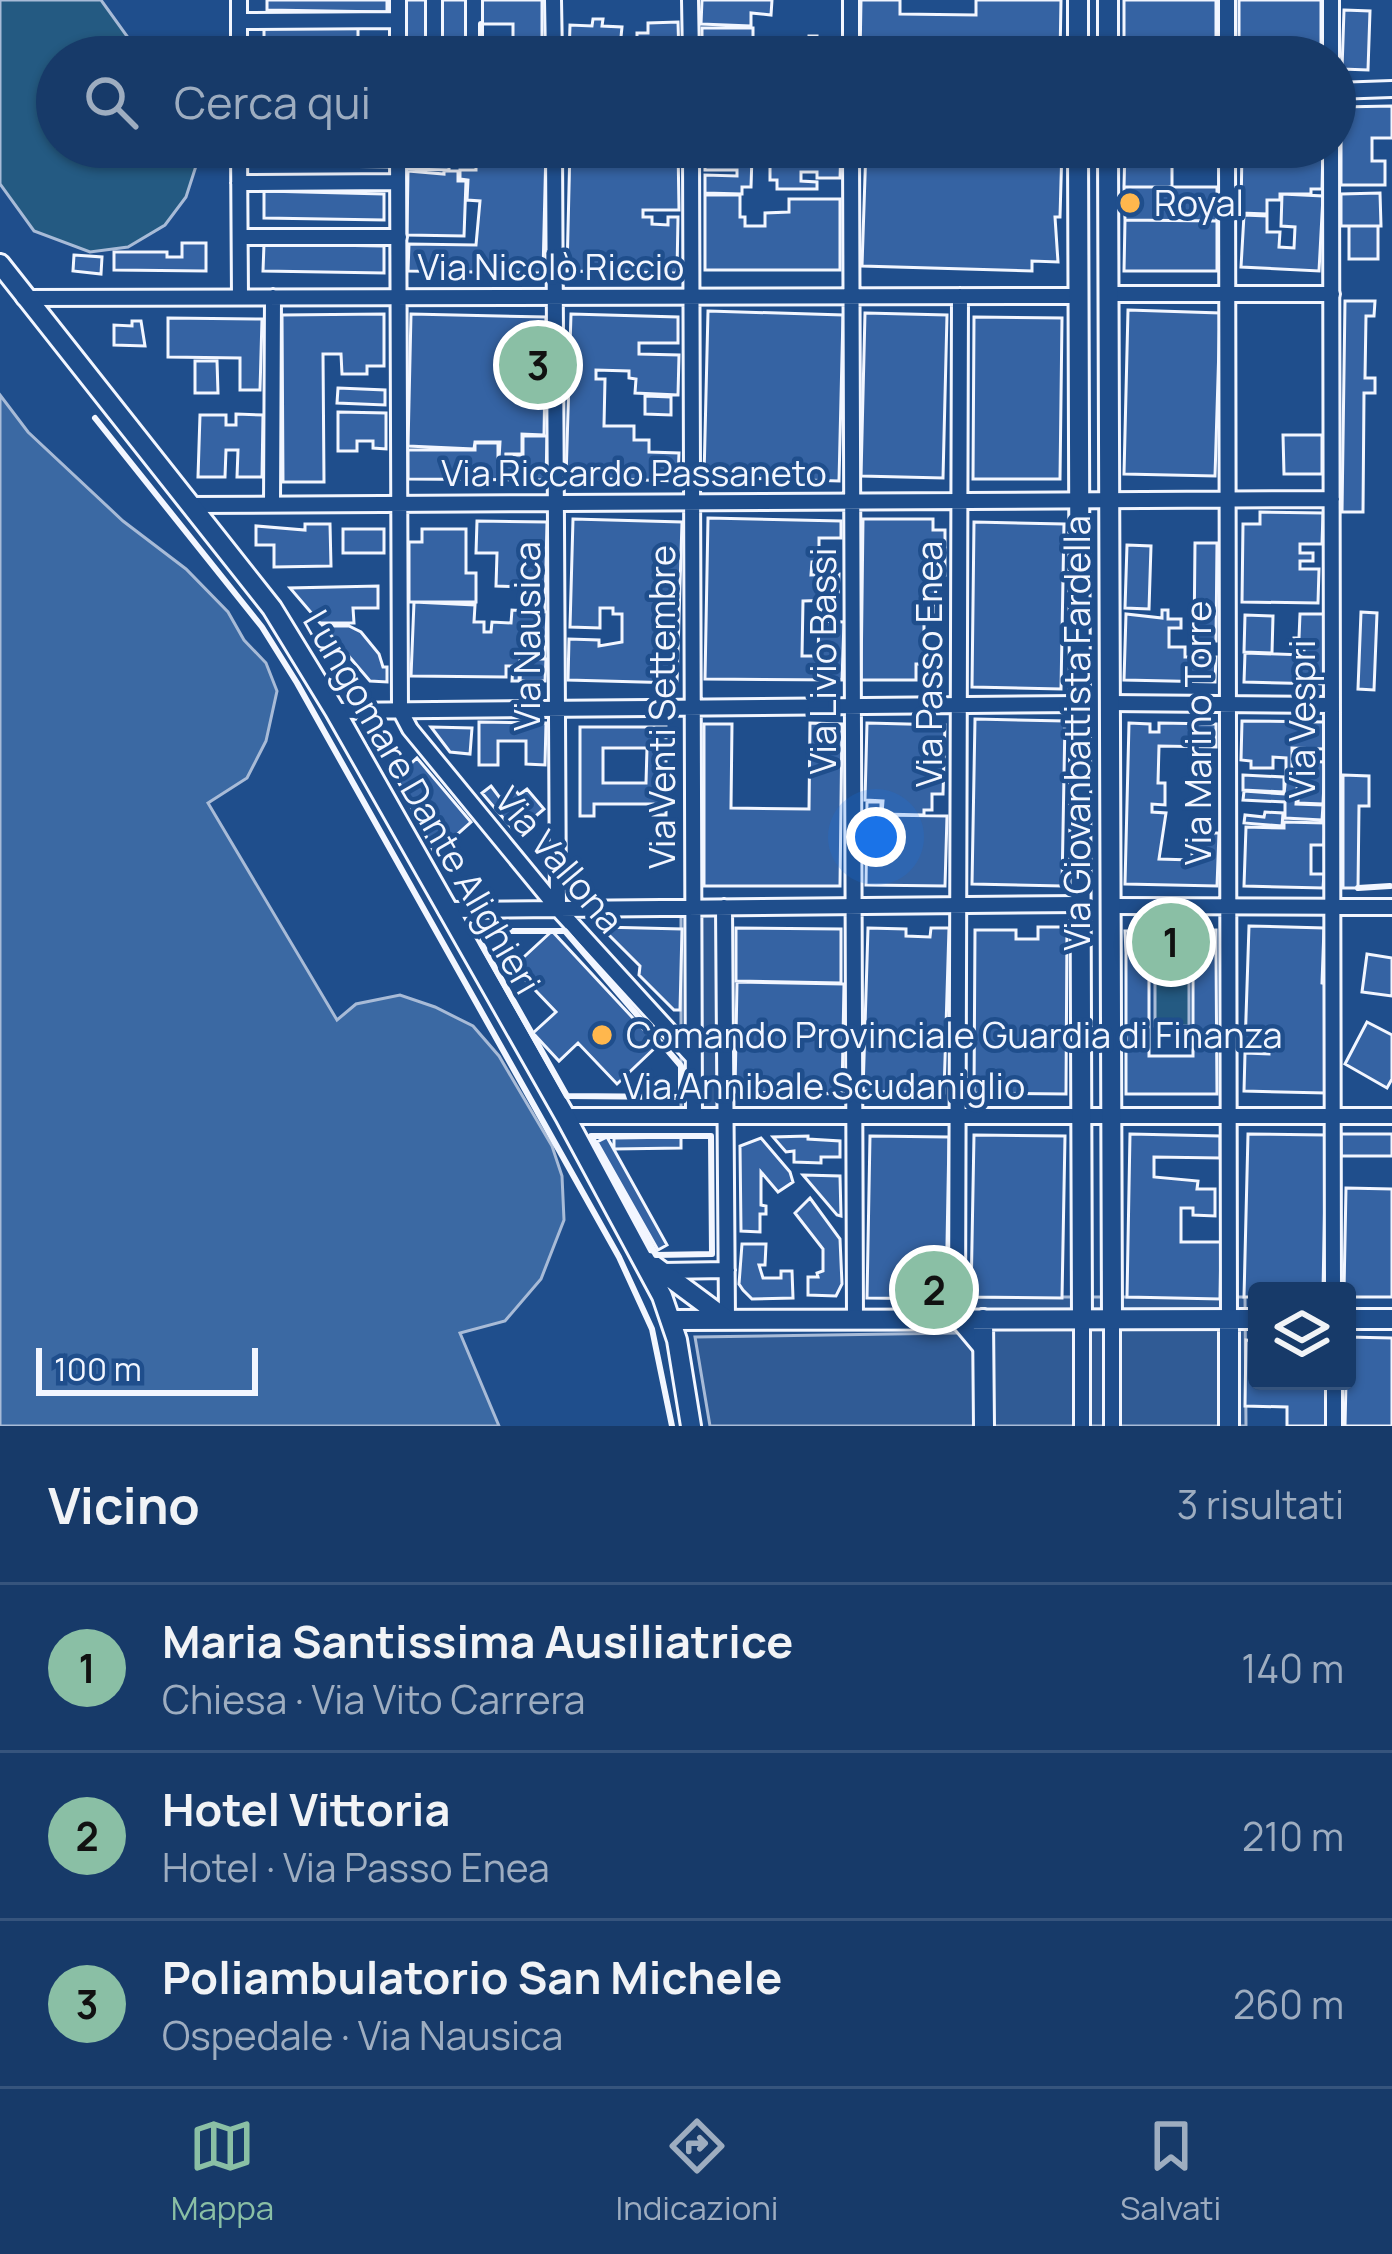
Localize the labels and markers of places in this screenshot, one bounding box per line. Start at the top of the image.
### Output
place label: Royal [1154,178,1244,227]
marker: Royal [1117,190,1143,216]
pin: 3 [499,320,577,410]
pin: 1 [1132,897,1210,987]
place label: Comando Provinciale Guardia di Finanza [626,1010,1283,1059]
marker: Comando Provinciale Guardia di Finanza [589,1022,615,1048]
pin: 2 [895,1245,973,1335]

